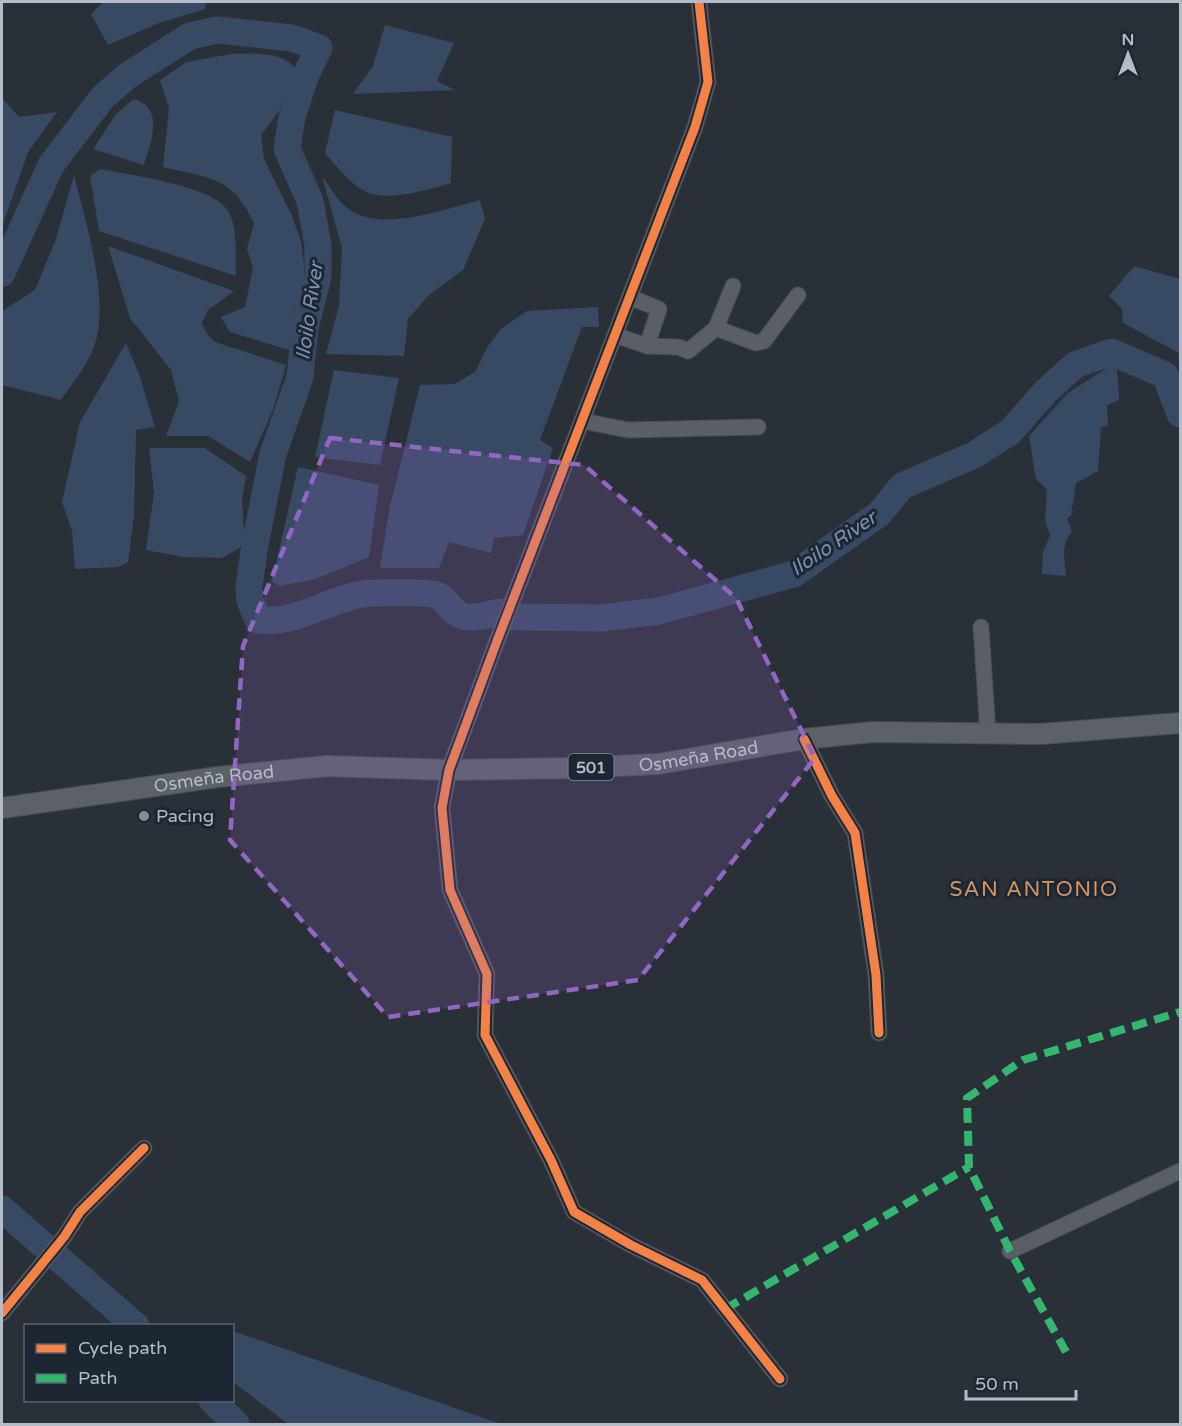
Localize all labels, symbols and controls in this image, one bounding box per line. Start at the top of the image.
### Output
north arrow [1098,24,1158,84]
text: N [1122,30,1134,50]
water label: Iloilo River [291,258,329,362]
water label: Iloilo River [786,505,883,581]
street label: Osmeña Road [638,736,760,776]
road number: 501 [568,754,614,780]
street label: Osmeña Road [152,760,275,797]
place label: Pacing [156,805,214,827]
marker: Pacing [137,809,151,823]
district label: SAN ANTONIO [949,877,1119,902]
legend [24,1324,234,1402]
text: Cycle path [78,1337,167,1359]
scale bar [966,1363,1076,1401]
text: Path [78,1367,117,1389]
text: 50 m [975,1373,1019,1395]

